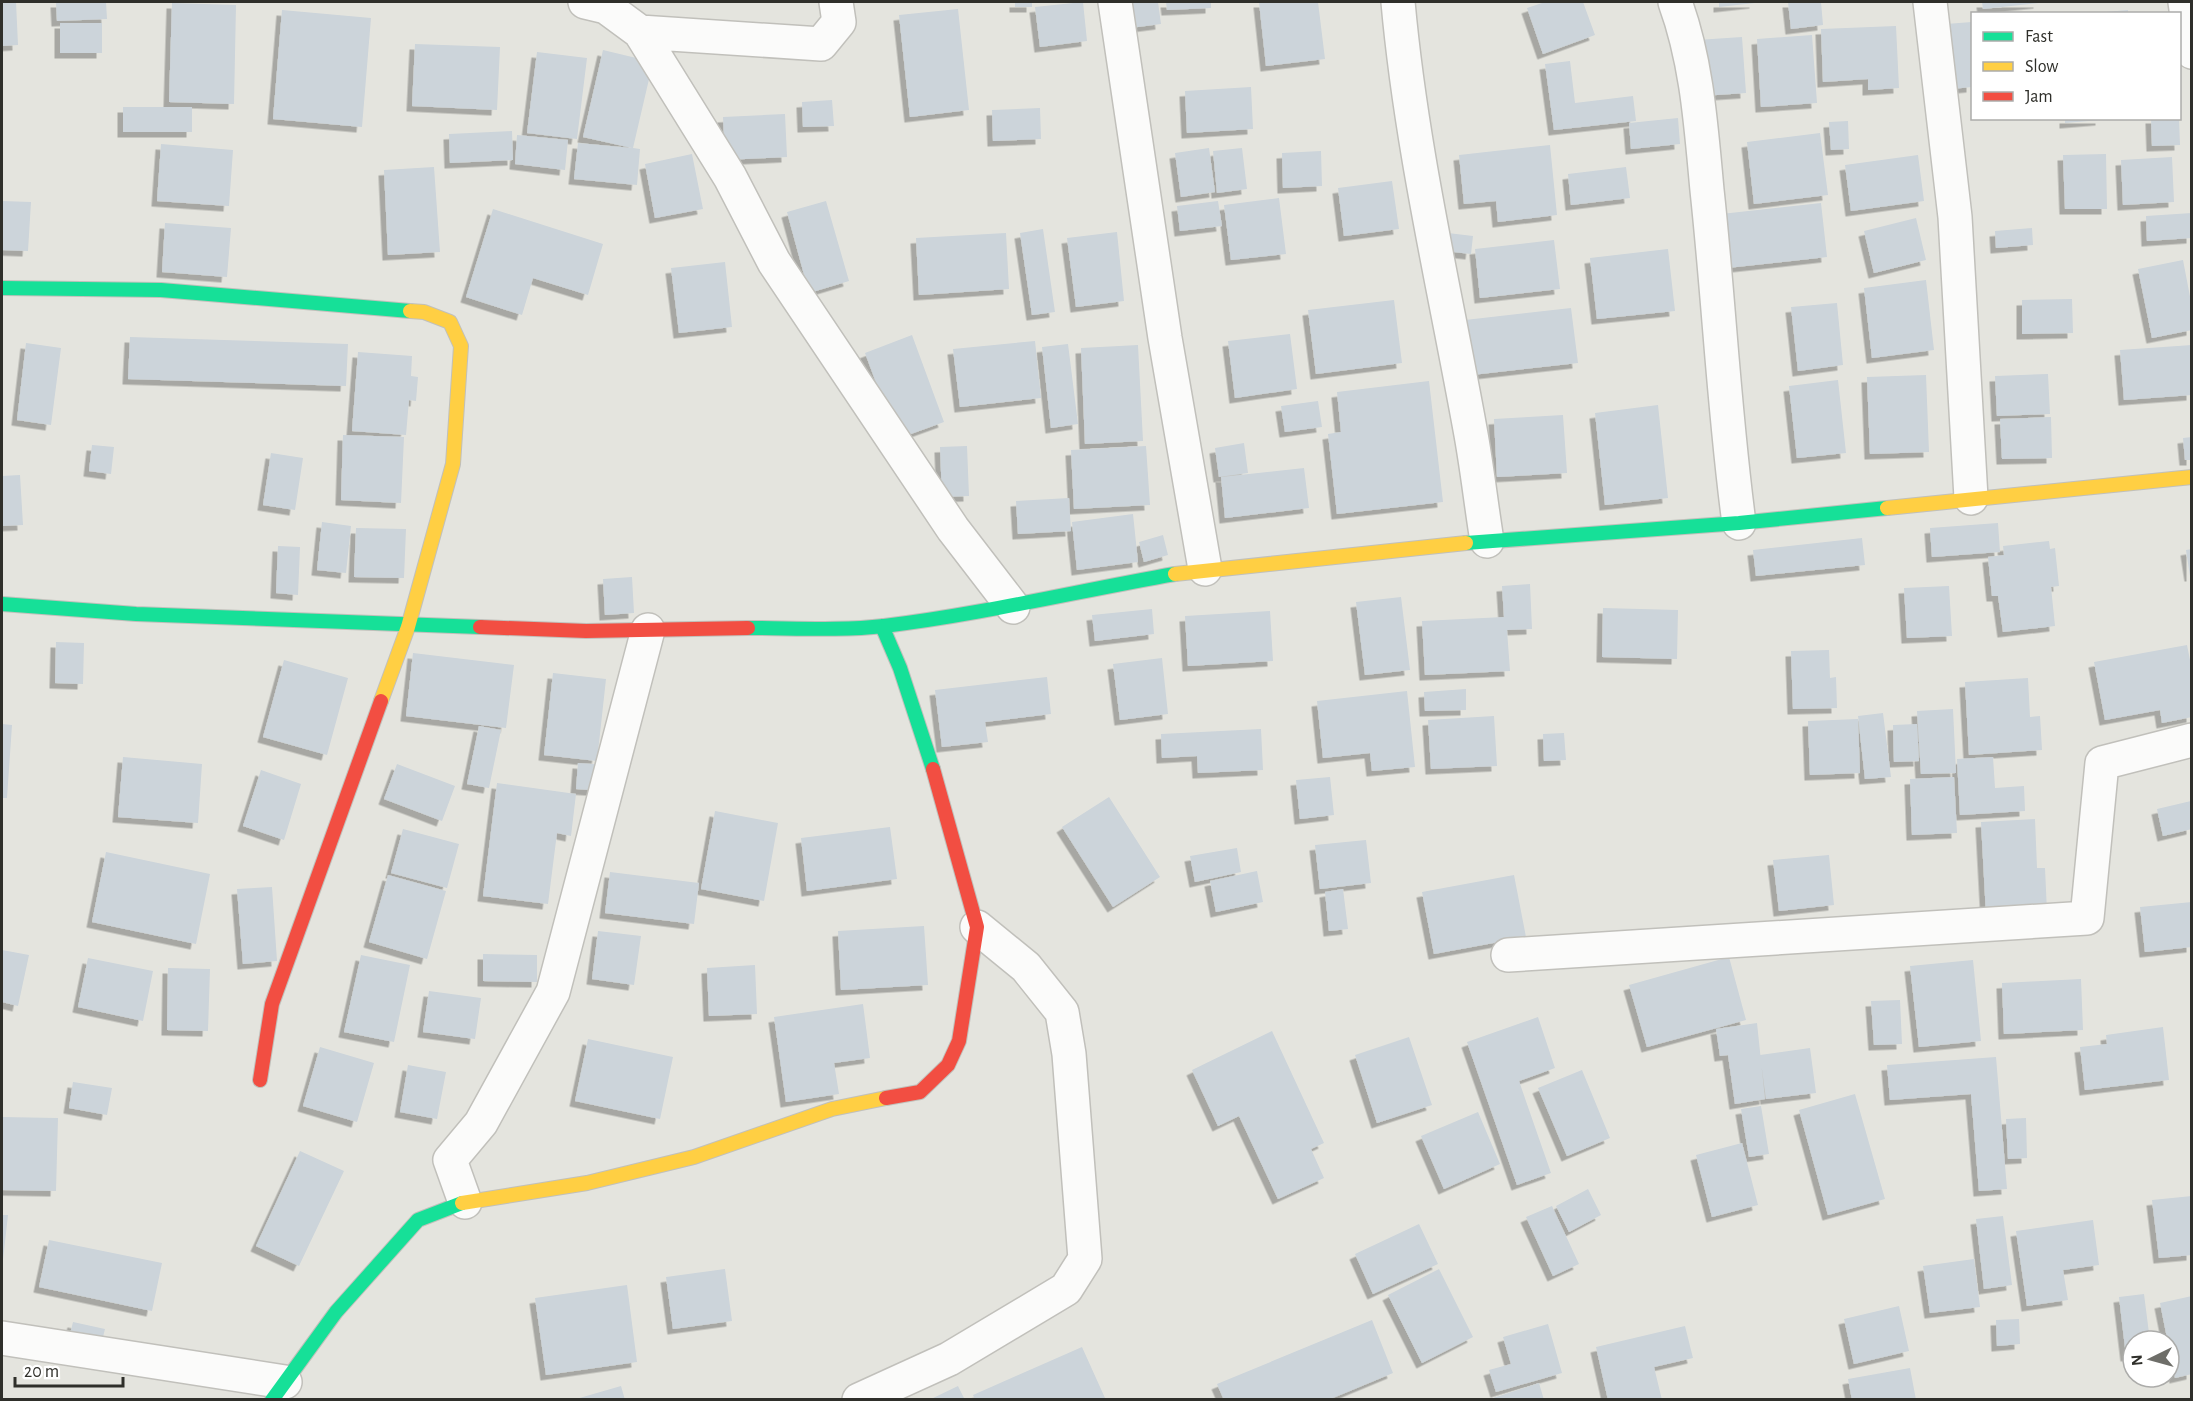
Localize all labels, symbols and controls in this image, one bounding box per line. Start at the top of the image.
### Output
legend [1971,12,2181,120]
text: Fast [2025,28,2053,46]
text: Slow [2025,58,2058,76]
text: Jam [2025,88,2053,106]
north arrow [2121,1329,2181,1389]
scale bar [15,1350,123,1388]
text: N [2129,1354,2146,1366]
text: 20 m [24,1363,59,1381]

